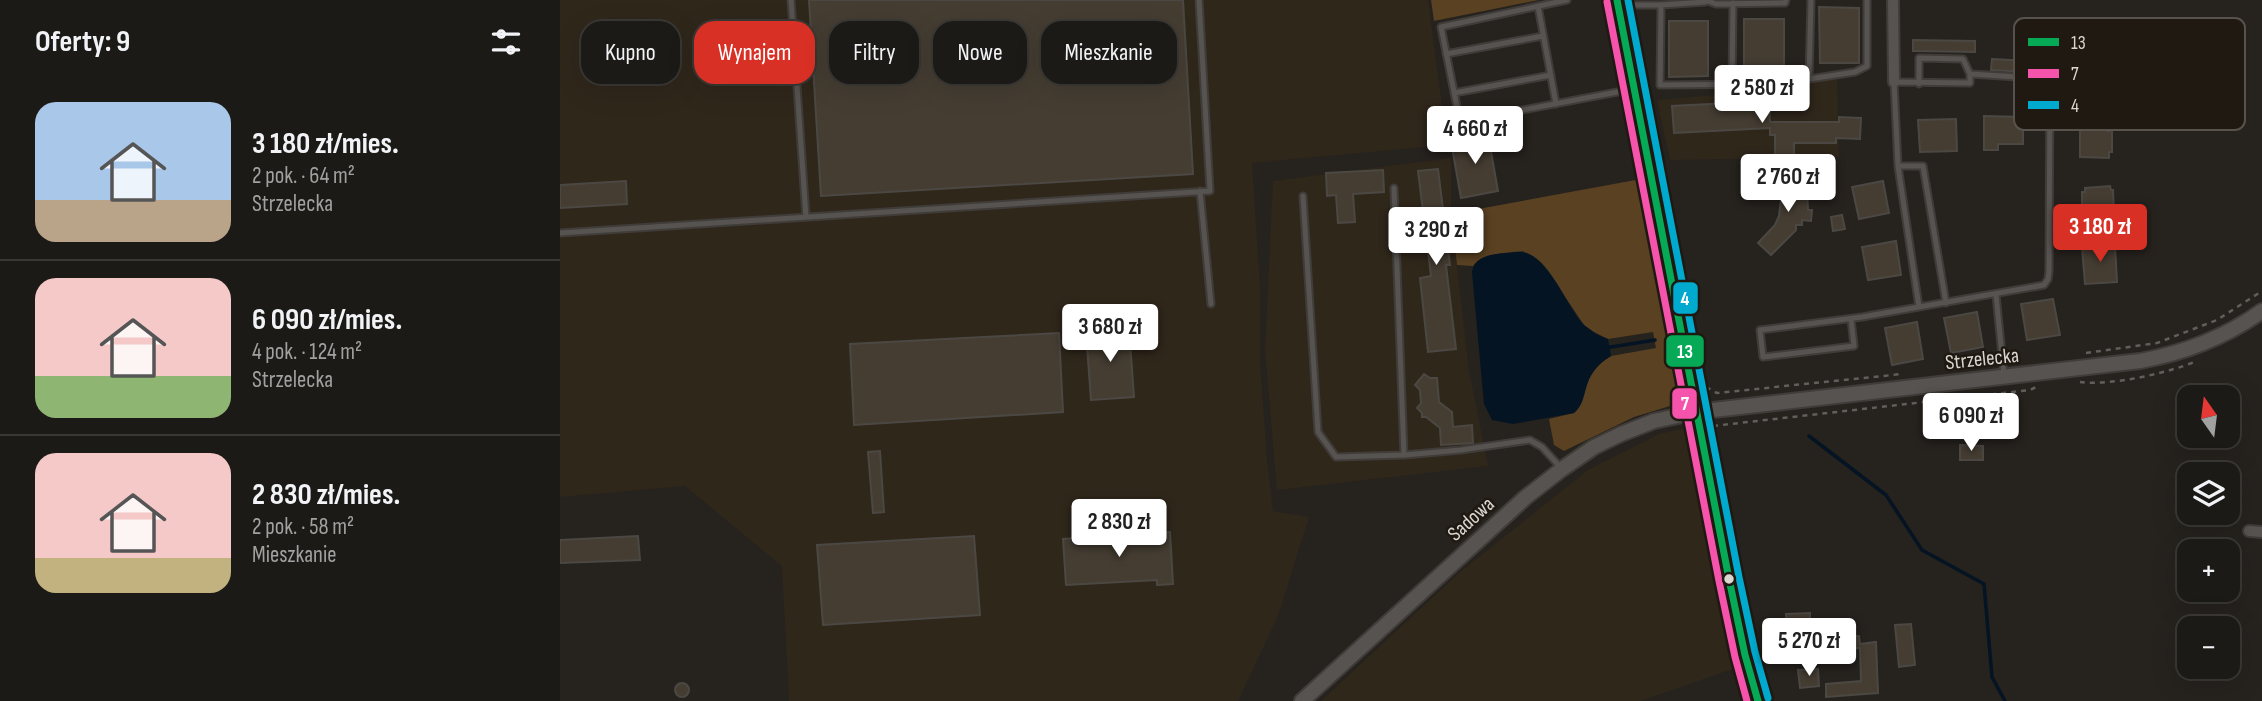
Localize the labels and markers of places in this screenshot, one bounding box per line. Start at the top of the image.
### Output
pin: 2 580 zł [1690,66,1834,125]
pin: 4 660 zł [1403,106,1547,166]
pin: 2 760 zł [1716,154,1860,214]
pin: 3 180 zł [2028,204,2172,264]
pin: 3 290 zł [1364,208,1508,267]
pin: 3 680 zł [1038,304,1182,364]
pin: 6 090 zł [1899,393,2043,453]
pin: 2 830 zł [1047,500,1191,559]
unlabelled marker [1722,572,1736,586]
pin: 5 270 zł [1737,618,1881,678]

